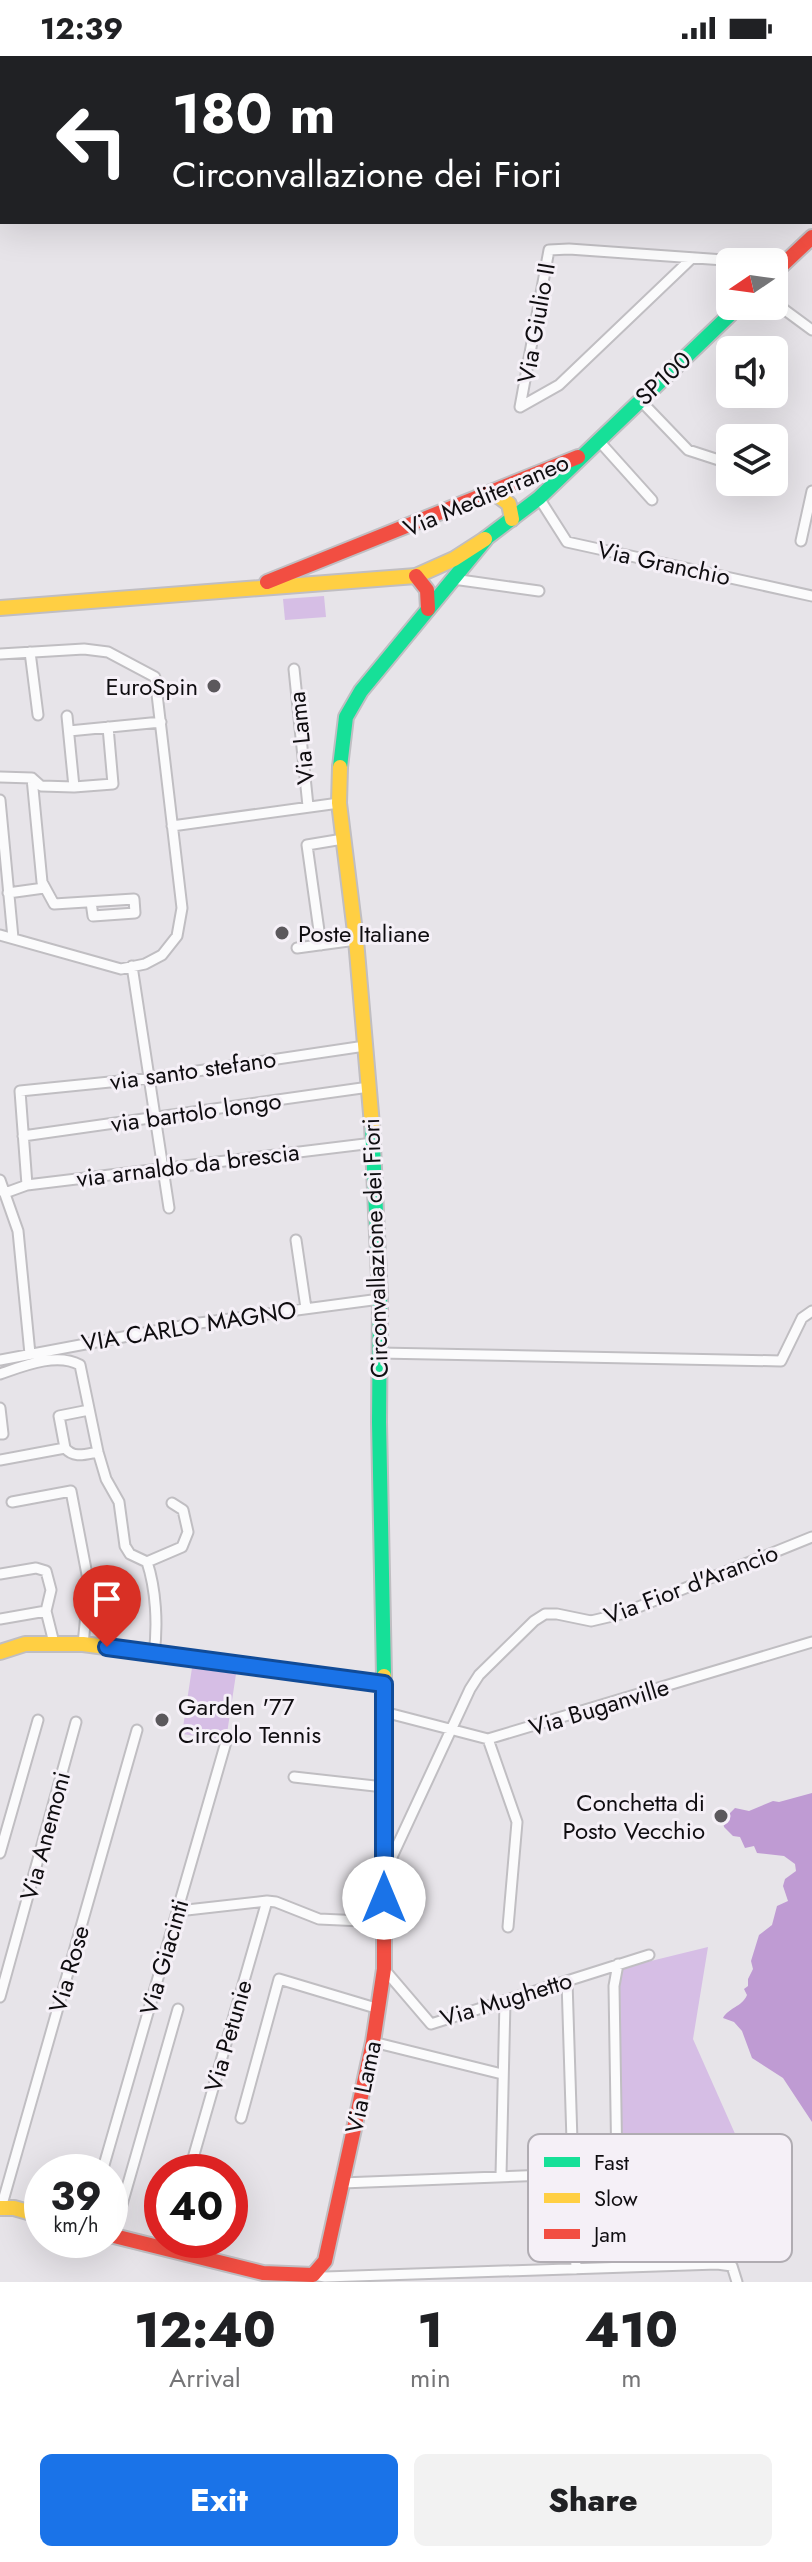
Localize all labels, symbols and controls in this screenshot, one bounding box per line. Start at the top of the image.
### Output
text: 12:39 [40,7,123,50]
text: 180 m [172,73,335,154]
icon: left [40,88,144,192]
text: Circonvallazione dei Fiori [172,148,562,200]
north arrow [716,248,788,320]
map controls [716,248,788,496]
street label: Via Giulio II [508,260,564,386]
button: sound [716,336,788,408]
street label: SP100 [627,343,699,413]
button: layers [716,424,788,496]
street label: Via Mediterraneo [398,444,574,546]
street label: Via Granchio [594,532,734,594]
place label: EuroSpin [106,669,198,704]
marker: EuroSpin [205,677,223,695]
street label: Via Lama [279,690,323,786]
place label: Poste Italiane [298,916,430,951]
marker: Poste Italiane [273,924,291,942]
street label: via santo stefano [108,1041,278,1099]
street label: via bartolo longo [109,1083,283,1141]
street label: Circonvallazione dei Fiori [353,1117,397,1379]
street label: via arnaldo da brescia [75,1134,301,1196]
street label: VIA CARLO MAGNO [79,1292,299,1360]
street label: Via Fior d'Arancio [599,1535,783,1633]
pin [73,1565,141,1647]
icon: arrive [85,1577,129,1621]
street label: Via Buganville [525,1669,673,1745]
place label: Garden '77 Circolo Tennis [178,1689,321,1752]
marker: Garden '77 Circolo Tennis [153,1711,171,1729]
street label: Via Anemoni [11,1768,79,1904]
place label: Conchetta di Posto Vecchio [563,1785,705,1848]
marker: Conchetta di Posto Vecchio [712,1807,730,1825]
position arrow [342,1856,426,1940]
street label: Via Giacinti [131,1895,197,2019]
street label: Via Rose [40,1921,98,2017]
street label: Via Mughetto [436,1962,576,2036]
street label: Via Petunie [195,1976,261,2096]
street label: Via Lama [336,2038,390,2136]
legend [528,2134,792,2262]
text: Fast [594,2146,630,2178]
speed limit sign: 40 [144,2154,248,2258]
text: 39 [50,2167,102,2225]
text: Slow [594,2182,638,2214]
text: km/h [53,2211,99,2240]
text: Jam [591,2218,627,2250]
text: 12:40 [134,2296,276,2365]
text: 1 [418,2296,443,2365]
text: 410 [585,2296,678,2365]
text: Arrival [169,2359,241,2397]
text: min [410,2359,451,2397]
text: m [621,2359,641,2397]
button: Exit [40,2454,398,2546]
button: Share [414,2454,772,2546]

